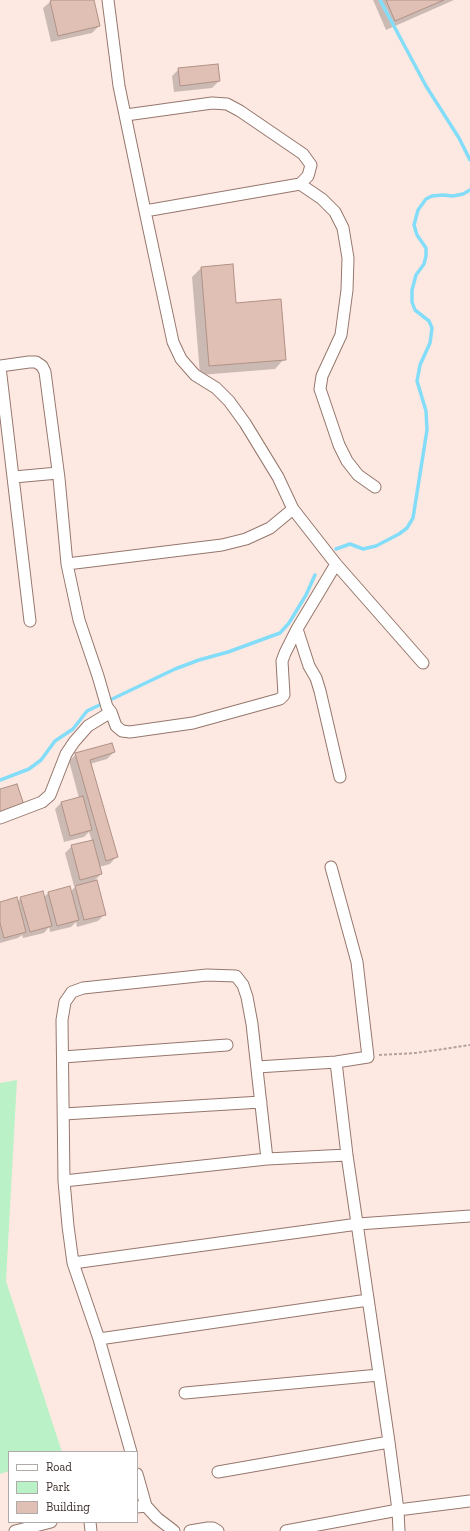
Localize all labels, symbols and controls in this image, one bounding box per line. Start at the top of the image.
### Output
legend [8,1451,138,1523]
text: Road [46,1460,72,1474]
text: Park [46,1480,70,1494]
text: Building [46,1500,90,1514]

